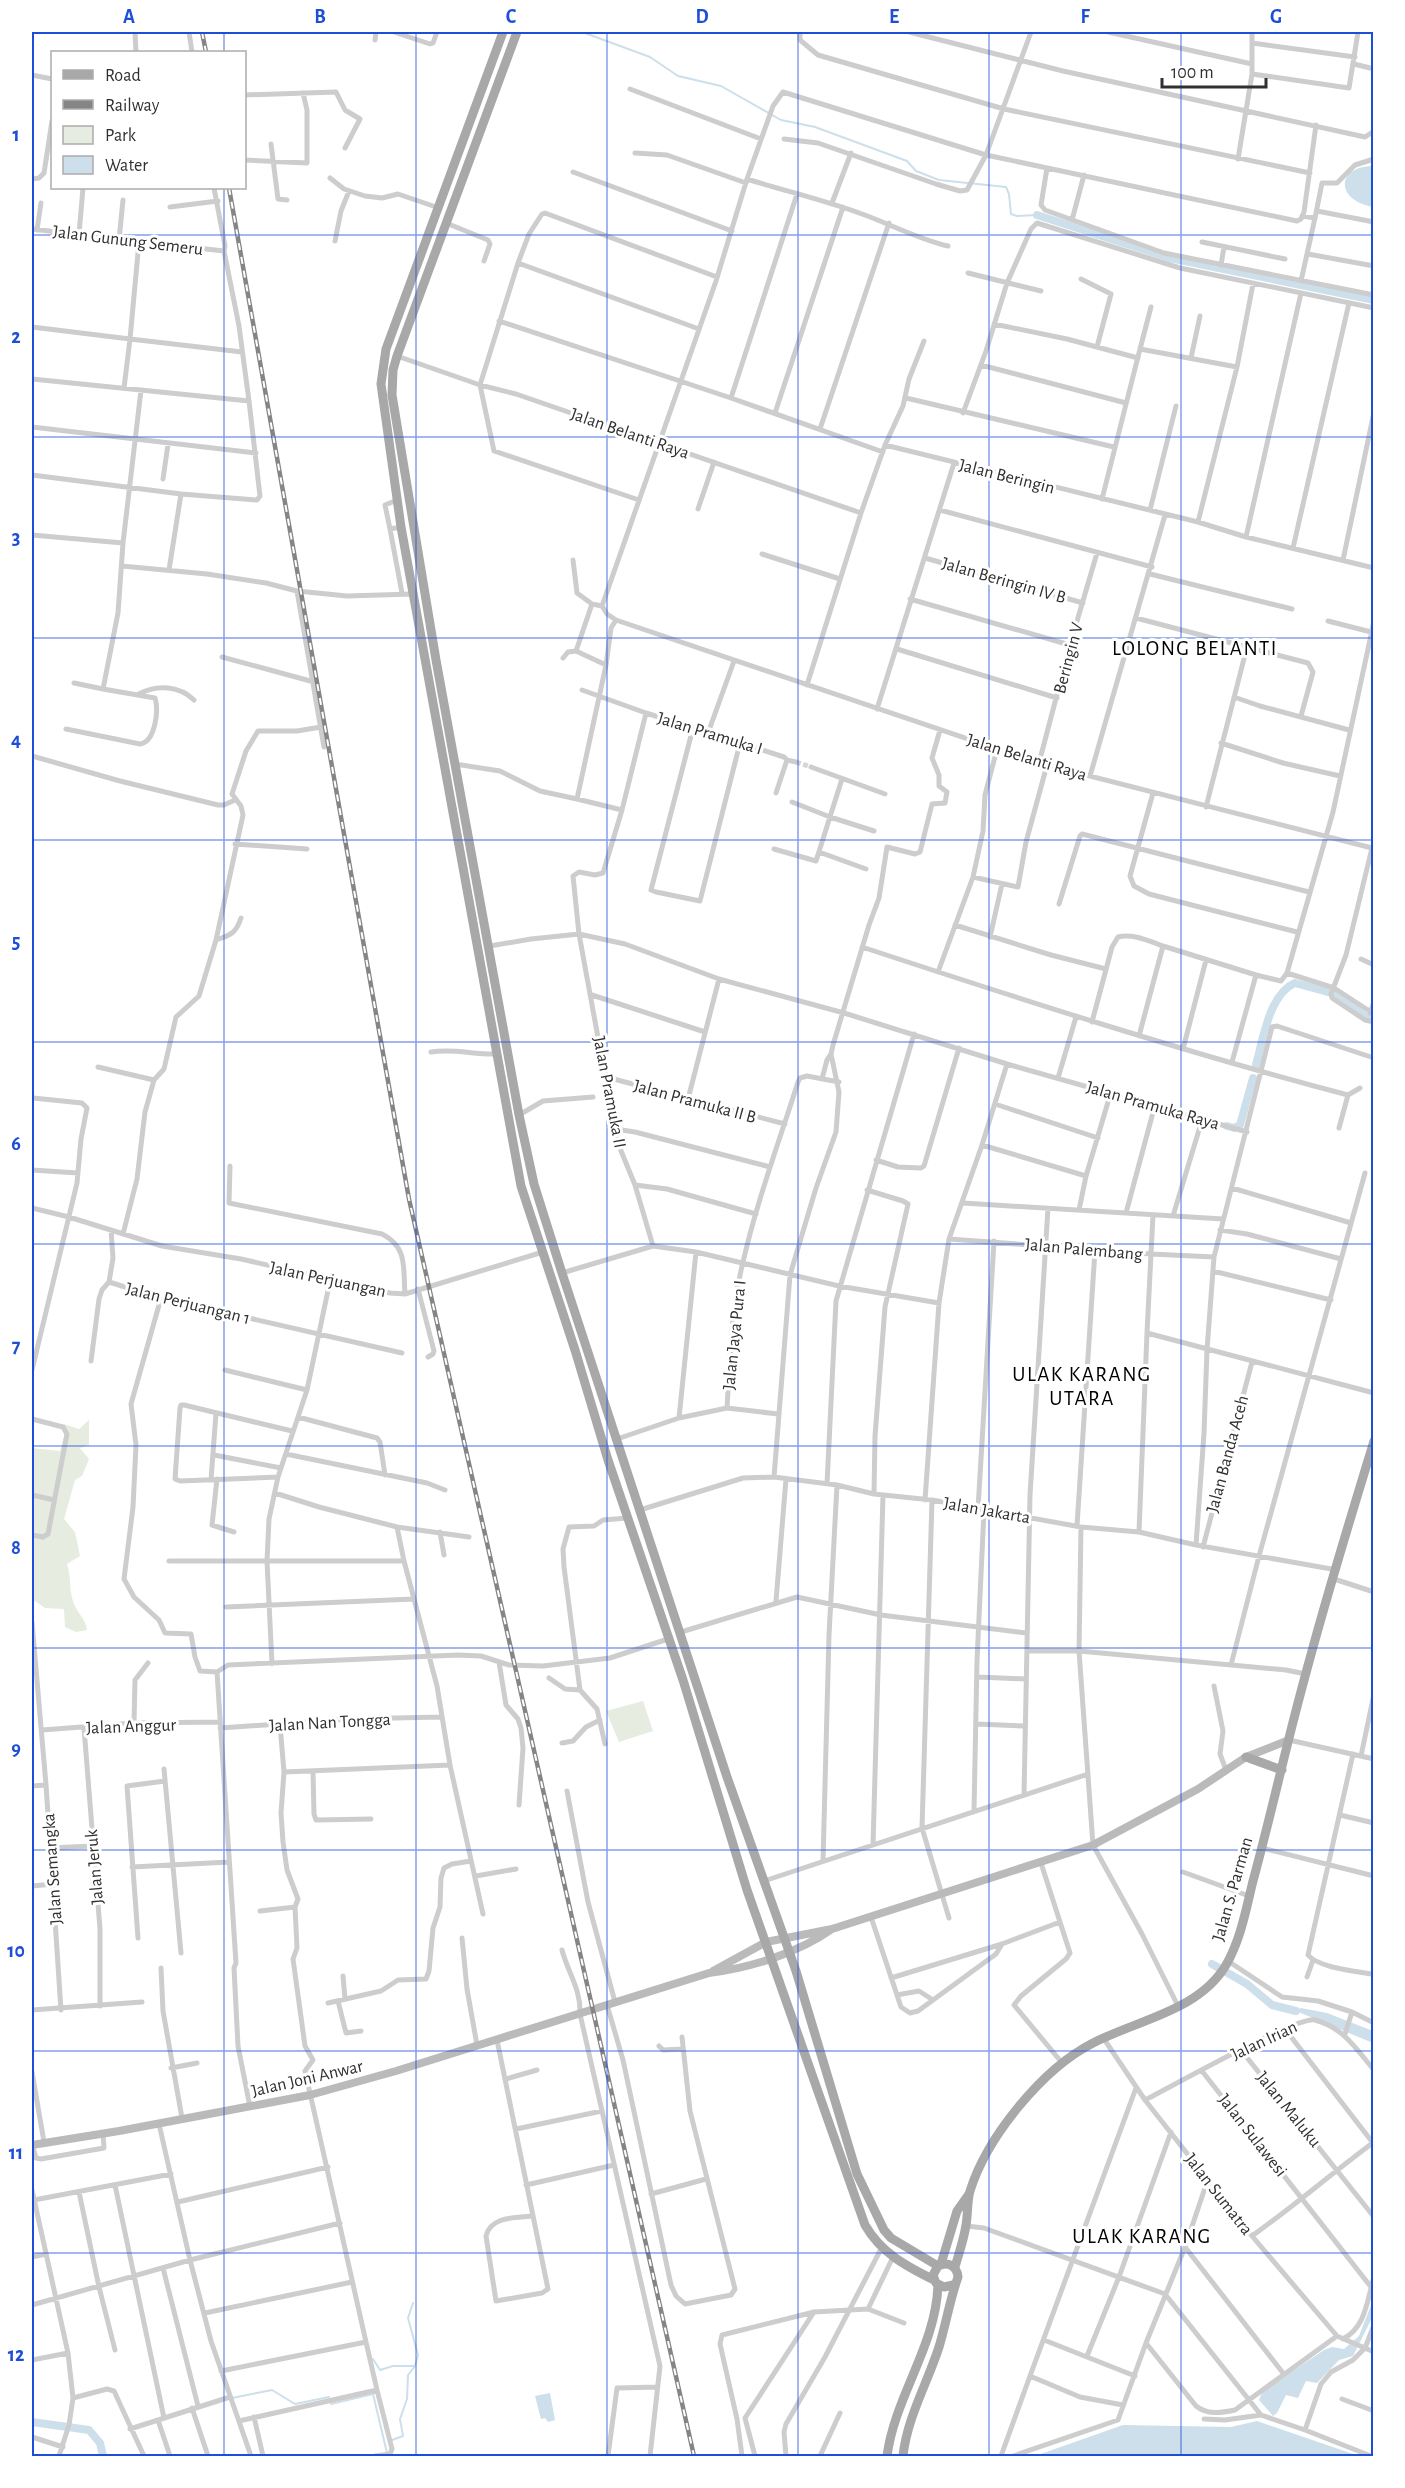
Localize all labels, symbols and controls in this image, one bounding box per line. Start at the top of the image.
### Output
text: A [123,7,135,27]
text: B [314,7,326,27]
text: C [506,7,517,27]
text: D [695,7,709,27]
text: E [889,7,899,27]
text: F [1080,7,1090,27]
text: G [1270,7,1282,27]
legend [51,51,246,189]
scale bar [1162,51,1266,89]
text: 100 m [1171,64,1214,82]
text: Road [105,67,141,85]
text: Railway [105,97,160,115]
text: 1 [12,125,20,145]
text: Park [105,127,137,145]
text: Water [105,157,148,175]
street label: Jalan Gunung Semeru [52,223,204,259]
text: 2 [11,327,21,347]
street label: Jalan Belanti Raya [568,405,691,463]
street label: Jalan Beringin [957,456,1056,498]
text: 3 [12,528,20,548]
street label: Jalan Beringin IV B [940,555,1068,607]
street label: Beringin V [1051,620,1087,696]
district label: LOLONG BELANTI [1112,638,1278,659]
street label: Jalan Pramuka I [655,709,764,758]
text: 4 [11,730,21,750]
street label: Jalan Belanti Raya [965,731,1089,785]
text: 5 [12,932,20,952]
street label: Jalan Pramuka II [589,1035,629,1150]
street label: Jalan Pramuka II B [631,1077,758,1127]
street label: Jalan Pramuka Raya [1084,1078,1221,1134]
text: 6 [11,1134,21,1154]
street label: Jalan Palembang [1024,1236,1144,1264]
street label: Jalan Perjuangan [268,1259,388,1301]
street label: Jalan Jaya Pura I [720,1279,750,1391]
street label: Jalan Perjuangan 1 [124,1280,252,1328]
text: 7 [12,1336,21,1356]
district label: ULAK KARANG UTARA [1012,1364,1152,1409]
street label: Jalan Banda Aceh [1204,1394,1252,1515]
street label: Jalan Jakarta [942,1495,1032,1527]
text: 8 [11,1538,21,1558]
street label: Jalan Nan Tongga [269,1711,391,1735]
street label: Jalan Anggur [86,1716,177,1738]
text: 9 [11,1739,21,1759]
street label: Jalan Semangka [40,1813,66,1925]
street label: Jalan Jeruk [83,1828,107,1905]
street label: Jalan S. Parman [1209,1835,1256,1943]
text: 10 [7,1941,25,1961]
street label: Jalan Irian [1229,2018,1300,2064]
street label: Jalan Joni Anwar [250,2057,365,2101]
street label: Jalan Maluku [1252,2068,1324,2151]
street label: Jalan Sulawesi [1214,2091,1290,2180]
text: 11 [9,2143,23,2163]
street label: Jalan Sumatra [1181,2150,1256,2239]
district label: ULAK KARANG [1072,2226,1212,2247]
text: 12 [8,2345,24,2365]

